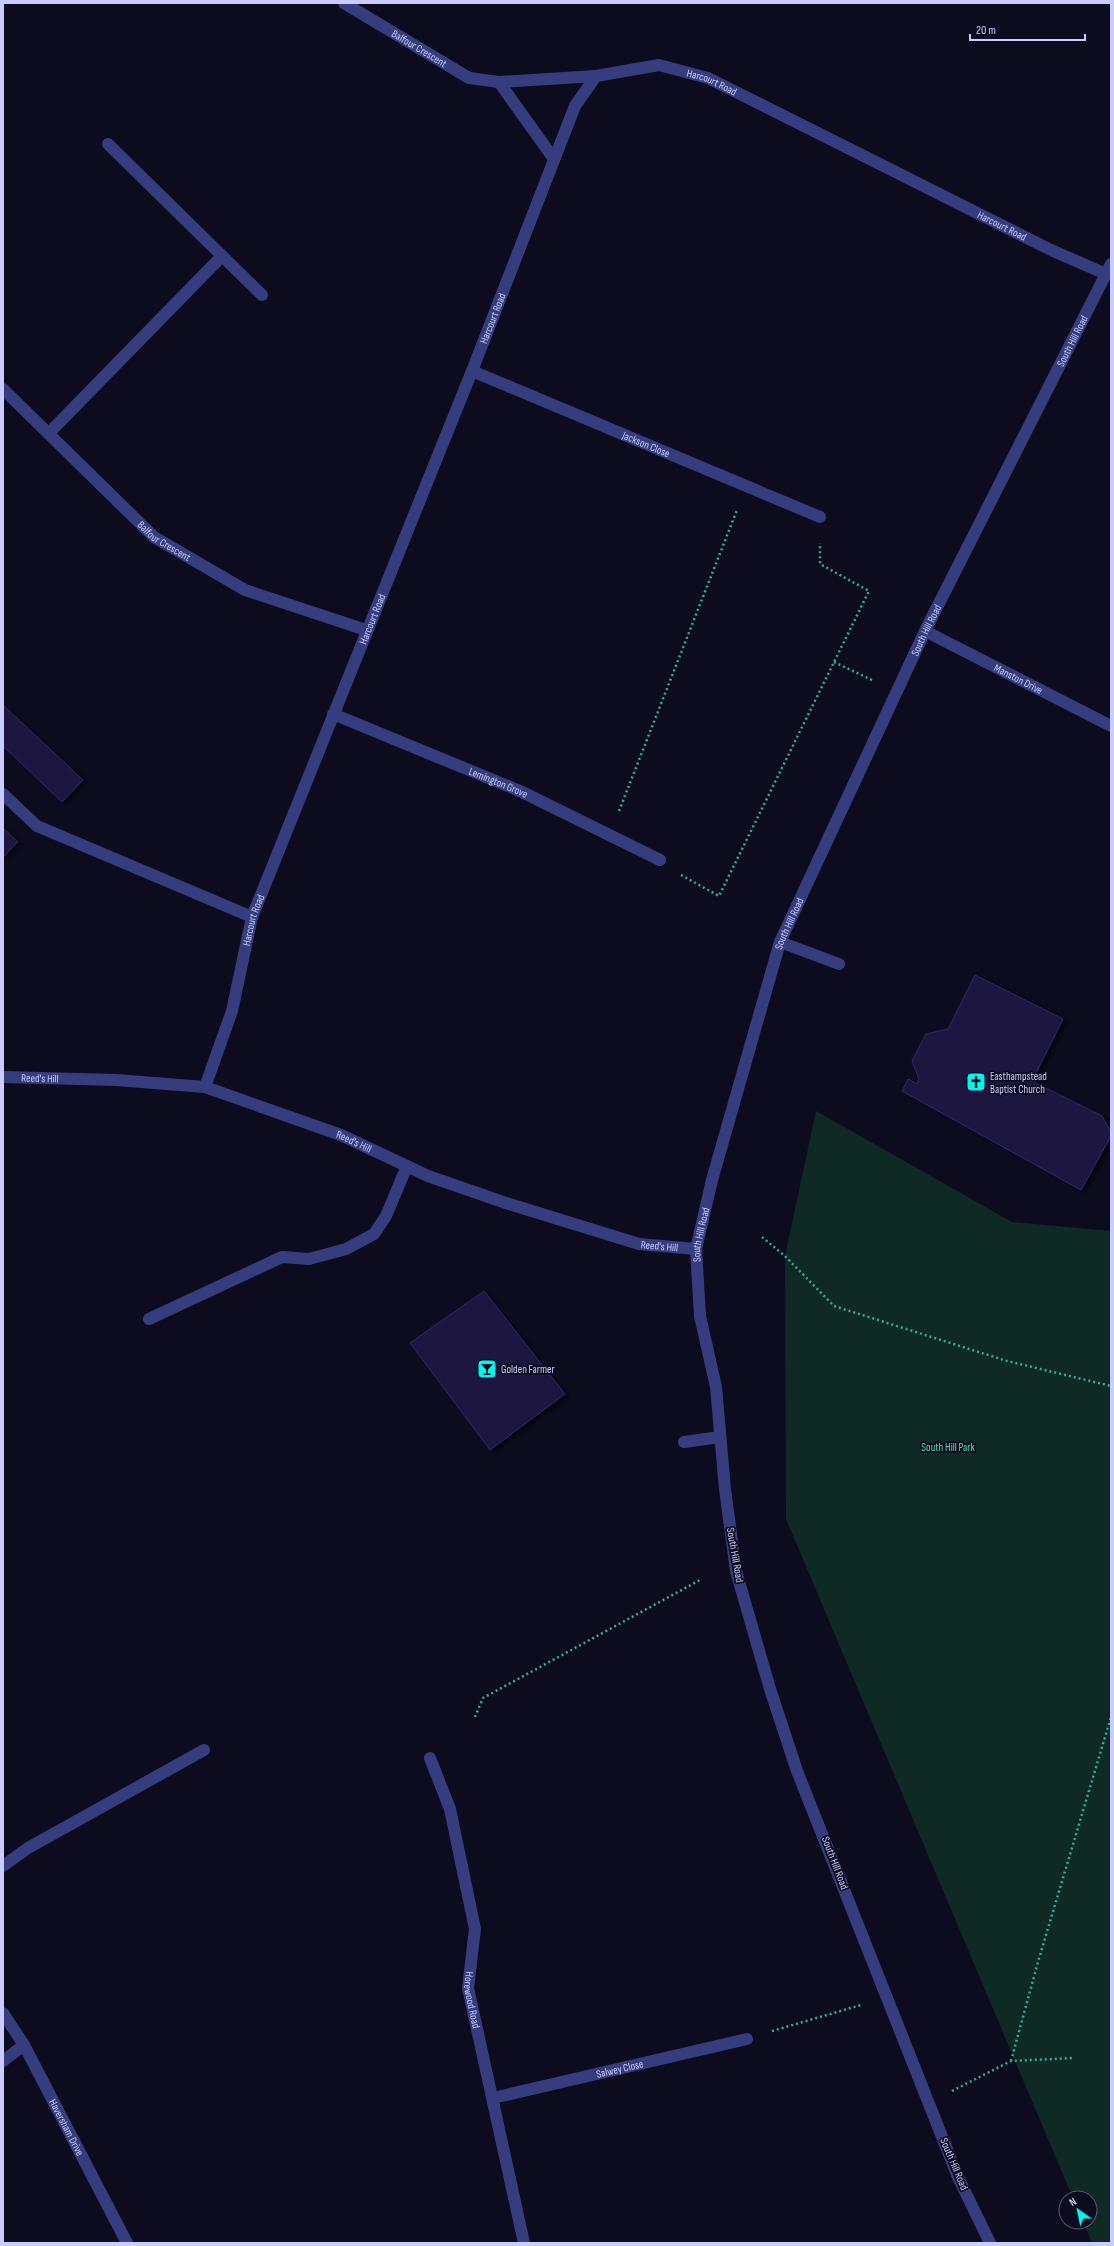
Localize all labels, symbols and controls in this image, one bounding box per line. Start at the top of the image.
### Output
scale bar [970,16,1085,42]
text: 20 m [976,23,996,38]
street label: Balfour Crescent [390,27,450,70]
street label: Harcourt Road [685,66,740,98]
street label: Harcourt Road [975,208,1029,243]
street label: Harcourt Road [477,291,508,345]
street label: South Hill Road [1054,313,1091,369]
street label: Jackson Close [620,428,672,460]
street label: Balfour Crescent [135,518,194,564]
street label: Harcourt Road [356,592,388,646]
street label: South Hill Road [908,602,944,658]
street label: Manston Drive [992,661,1045,697]
street label: Lemington Grove [467,764,530,800]
street label: Harcourt Road [240,892,267,947]
street label: South Hill Road [772,895,806,951]
place label: Easthampstead Baptist Church [990,1070,1047,1096]
street label: Reed's Hill [21,1071,59,1085]
church icon: Easthampstead Baptist Church [965,1071,987,1093]
street label: Reed's Hill [335,1127,374,1155]
street label: South Hill Road [689,1206,712,1262]
street label: Reed's Hill [640,1238,679,1254]
bar icon: Golden Farmer [476,1358,498,1380]
place label: Golden Farmer [501,1363,555,1376]
park label: South Hill Park [921,1441,975,1454]
street label: South Hill Road [724,1527,746,1584]
street label: South Hill Road [819,1835,851,1892]
street label: Horewood Road [461,1971,483,2030]
street label: Salwey Close [595,2057,644,2080]
street label: Haversham Drive [47,2097,87,2158]
street label: South Hill Road [937,2136,971,2192]
north arrow [1058,2190,1098,2230]
text: N [1067,2195,1079,2209]

